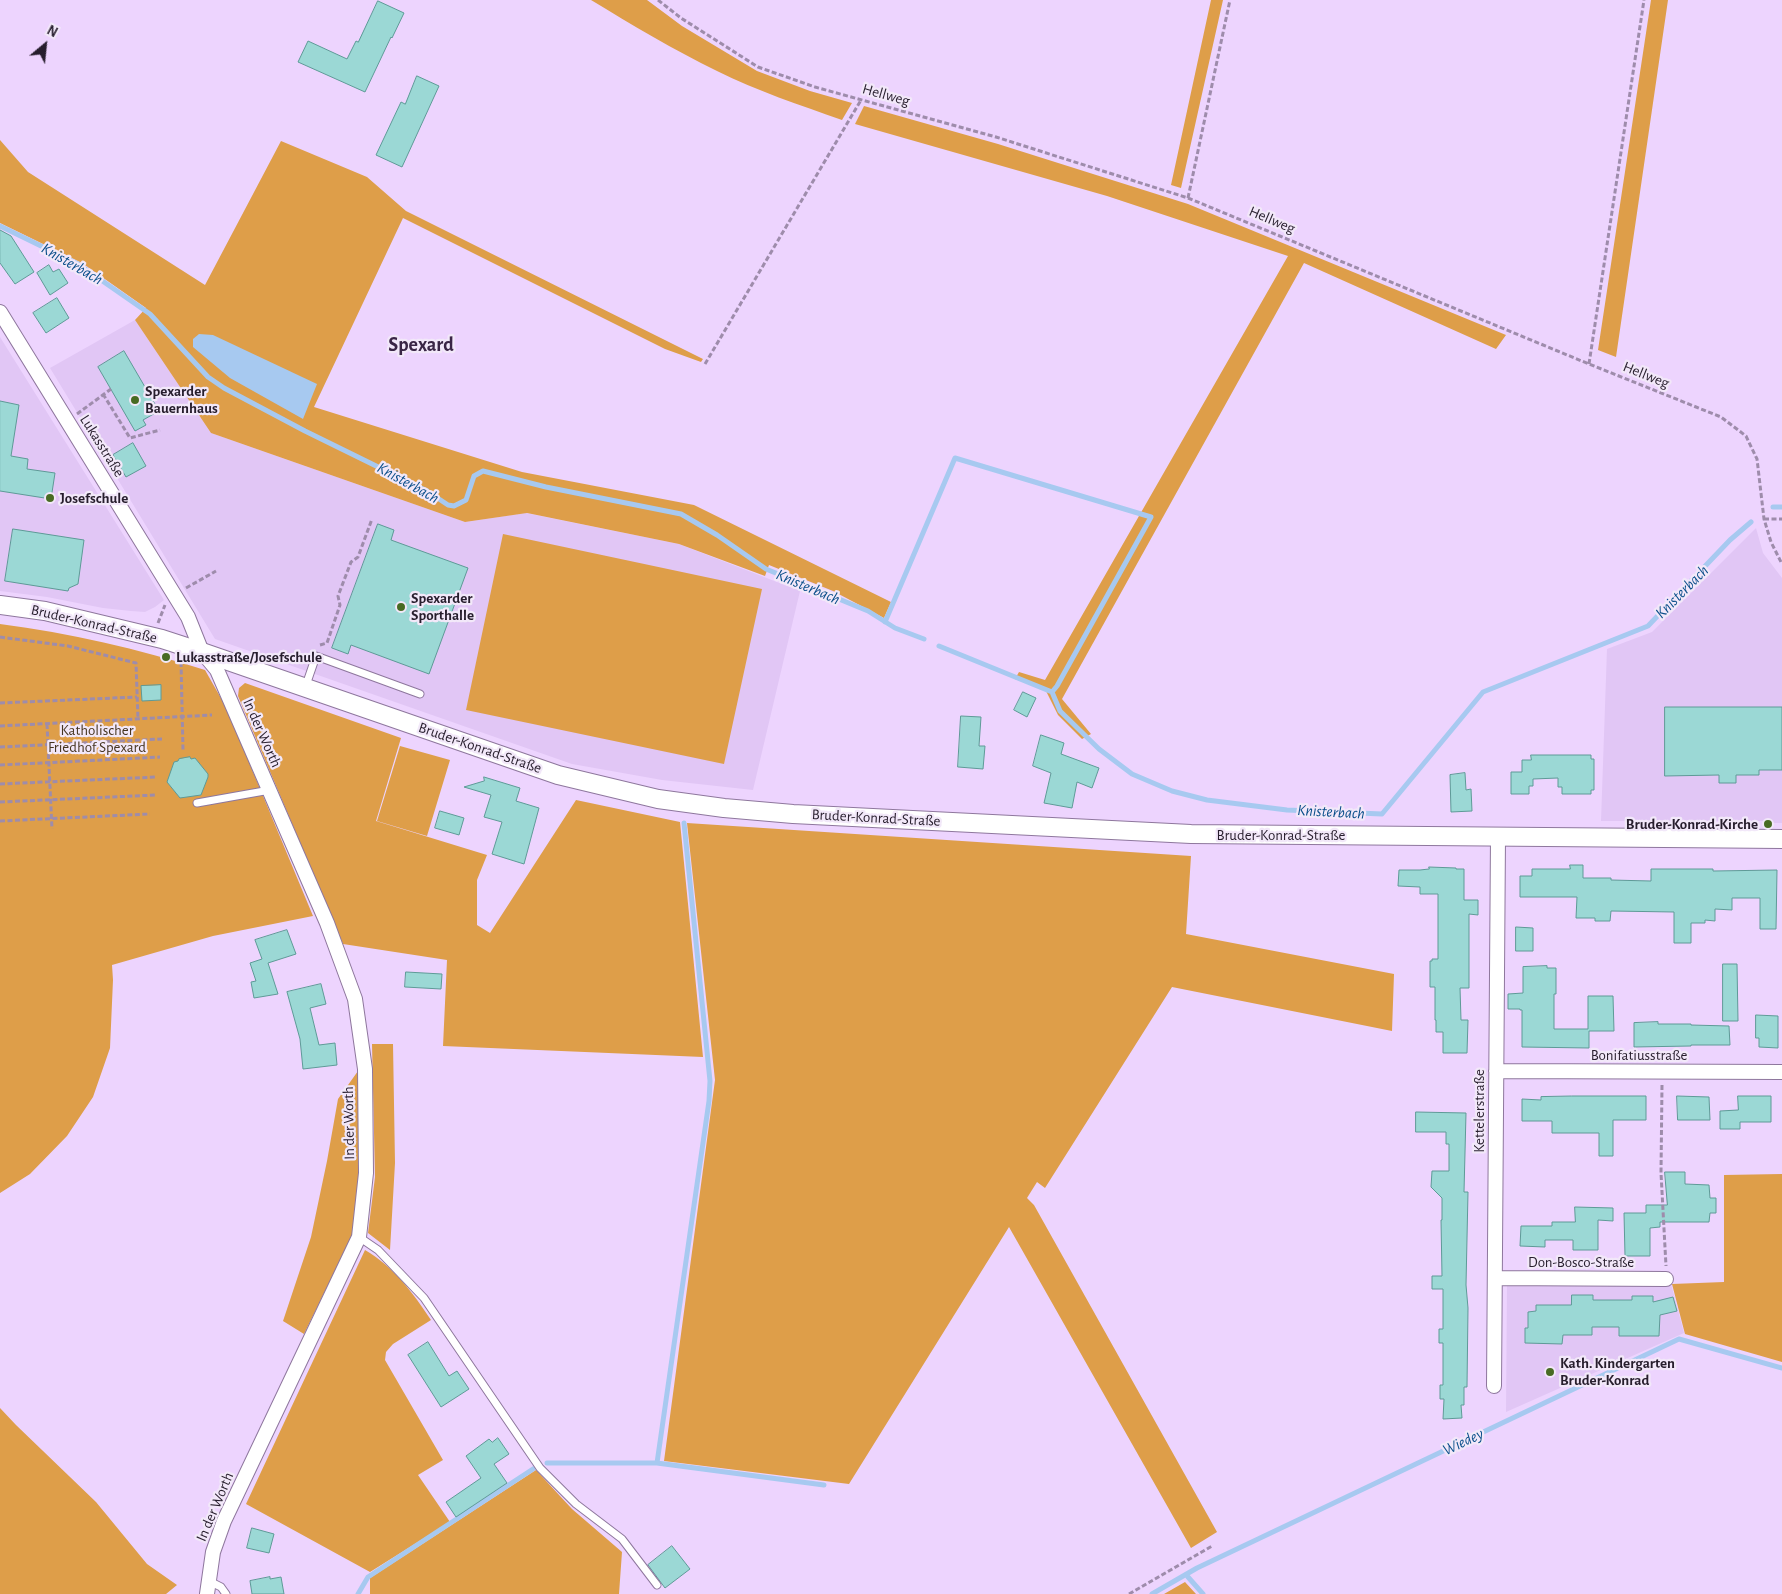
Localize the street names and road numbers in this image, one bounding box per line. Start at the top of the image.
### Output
street label: Hellweg [860,80,912,110]
street label: Hellweg [1246,202,1298,238]
street label: Hellweg [1620,358,1672,392]
street label: Lukasstraße [76,412,128,480]
street label: Bruder-Konrad-Straße [29,601,159,647]
street label: In der Worth [239,696,285,770]
street label: Bruder-Konrad-Straße [416,719,544,777]
street label: Bruder-Konrad-Straße [811,806,941,830]
street label: Bruder-Konrad-Straße [1217,826,1345,844]
street label: Bonifatiusstraße [1591,1046,1687,1064]
street label: Kettelerstraße [1470,1069,1488,1153]
street label: In der Worth [339,1086,359,1160]
street label: Don-Bosco-Straße [1528,1253,1634,1271]
street label: In der Worth [192,1470,238,1544]

